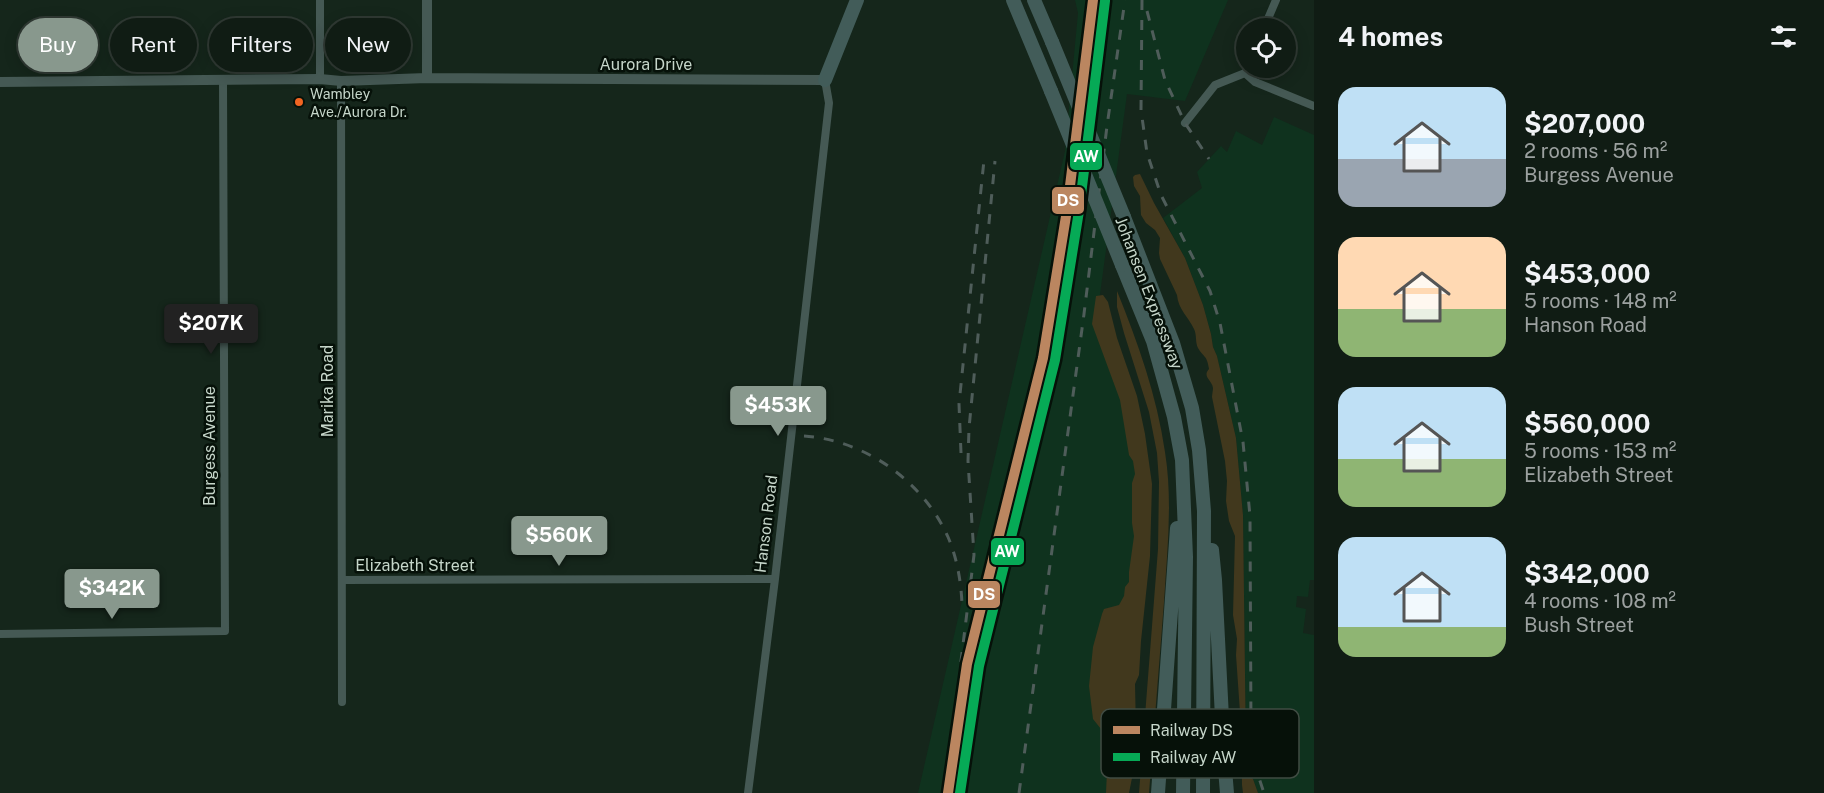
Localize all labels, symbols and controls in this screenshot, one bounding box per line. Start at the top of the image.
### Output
chip: Buy [18,18,98,72]
chip: Rent [110,18,197,72]
chip: Filters [209,18,313,72]
chip: New [325,18,411,72]
map controls [1236,18,1296,78]
button: locate [1236,18,1296,78]
icon: filters [1767,20,1800,53]
text: 4 homes [1338,21,1443,52]
street label: Aurora Drive [600,55,692,74]
place label: Wambley Ave./Aurora Dr. [310,86,407,120]
marker: Wambley Ave./Aurora Dr. [293,96,305,108]
text: $207,000 [1524,108,1645,139]
icon: home [1386,111,1458,183]
text: 2 rooms · 56 m² [1524,139,1667,163]
line badge: AW [1069,142,1103,171]
text: AW [1073,147,1099,166]
text: Burgess Avenue [1524,163,1674,187]
line badge: DS [1051,186,1085,215]
text: DS [1057,191,1079,210]
street label: Johansen Expressway [1111,214,1187,372]
text: $453,000 [1524,258,1651,289]
icon: home [1386,261,1458,333]
text: 5 rooms · 148 m² [1524,289,1677,313]
pin: $207K [169,304,253,355]
text: $207K [178,311,244,335]
text: Hanson Road [1524,313,1647,337]
street label: Marika Road [318,345,337,437]
street label: Burgess Avenue [200,386,219,506]
pin: $453K [736,386,820,437]
text: $453K [744,393,812,417]
text: $560,000 [1524,408,1650,439]
icon: home [1386,411,1458,483]
text: 5 rooms · 153 m² [1524,439,1676,463]
text: Elizabeth Street [1524,463,1673,487]
street label: Hanson Road [751,474,781,574]
pin: $560K [517,516,601,567]
text: $560K [525,523,593,547]
line badge: AW [990,537,1025,566]
text: AW [994,542,1020,561]
street label: Elizabeth Street [355,556,475,575]
text: $342,000 [1524,558,1650,589]
icon: home [1386,561,1458,633]
pin: $342K [70,569,154,620]
text: $342K [78,576,146,600]
line badge: DS [967,580,1001,609]
text: DS [973,585,995,604]
text: 4 rooms · 108 m² [1524,589,1676,613]
text: Bush Street [1524,613,1634,637]
legend [1101,709,1299,778]
text: Railway DS [1150,721,1233,740]
text: Railway AW [1150,748,1236,767]

